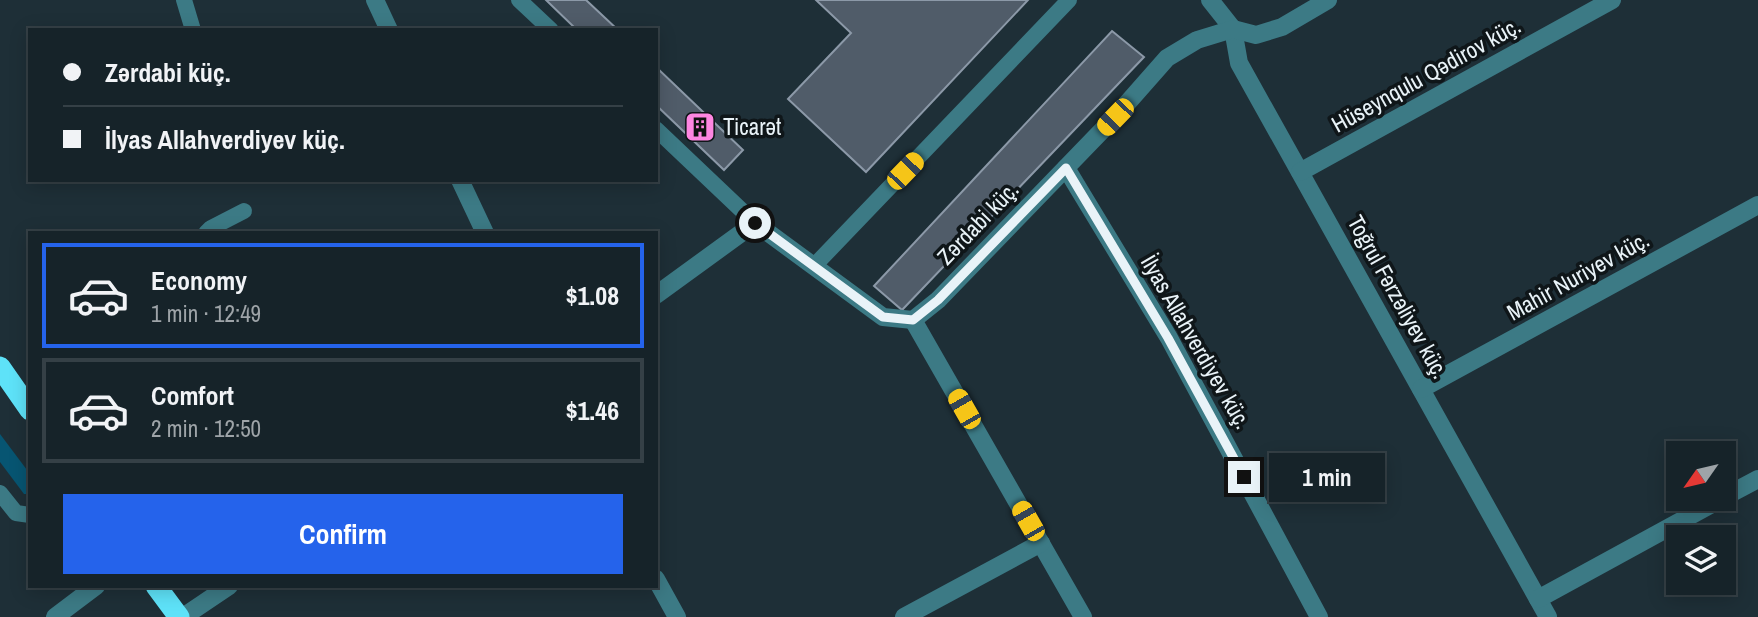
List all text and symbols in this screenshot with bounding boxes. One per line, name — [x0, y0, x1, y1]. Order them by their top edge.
street label: Hüseynqulu Qədirov küç. — [1326, 10, 1526, 139]
text: Zərdabi küç. — [105, 55, 231, 90]
car — [1093, 95, 1138, 139]
building icon: Ticarət — [683, 110, 717, 144]
place label: Ticarət — [723, 111, 781, 142]
text: İlyas Allahverdiyev küç. — [105, 122, 345, 157]
car — [883, 149, 928, 193]
street label: Zərdabi küç. — [930, 174, 1025, 271]
route start — [739, 207, 771, 239]
street label: Toğrul Fərzəliyev küç. — [1341, 209, 1456, 384]
street label: Mahir Nuriyev küç. — [1501, 224, 1654, 327]
street label: İlyas Allahverdiyev küç. — [1134, 249, 1259, 434]
text: Economy — [151, 263, 247, 298]
icon: car — [67, 264, 130, 327]
text: $1.08 — [566, 278, 619, 313]
text: 1 min · 12:49 — [151, 298, 261, 329]
text: Comfort — [151, 378, 234, 413]
icon: car — [67, 379, 130, 442]
car — [945, 386, 984, 432]
text: $1.46 — [566, 393, 619, 428]
text: 2 min · 12:50 — [151, 413, 261, 444]
north arrow — [1666, 441, 1736, 511]
map controls — [1666, 441, 1736, 595]
callout: 1 min — [1268, 452, 1384, 502]
route end — [1228, 461, 1260, 493]
text: 1 min — [1302, 462, 1352, 493]
button: Confirm — [63, 494, 623, 574]
car — [1009, 498, 1048, 544]
button: layers — [1666, 525, 1736, 595]

